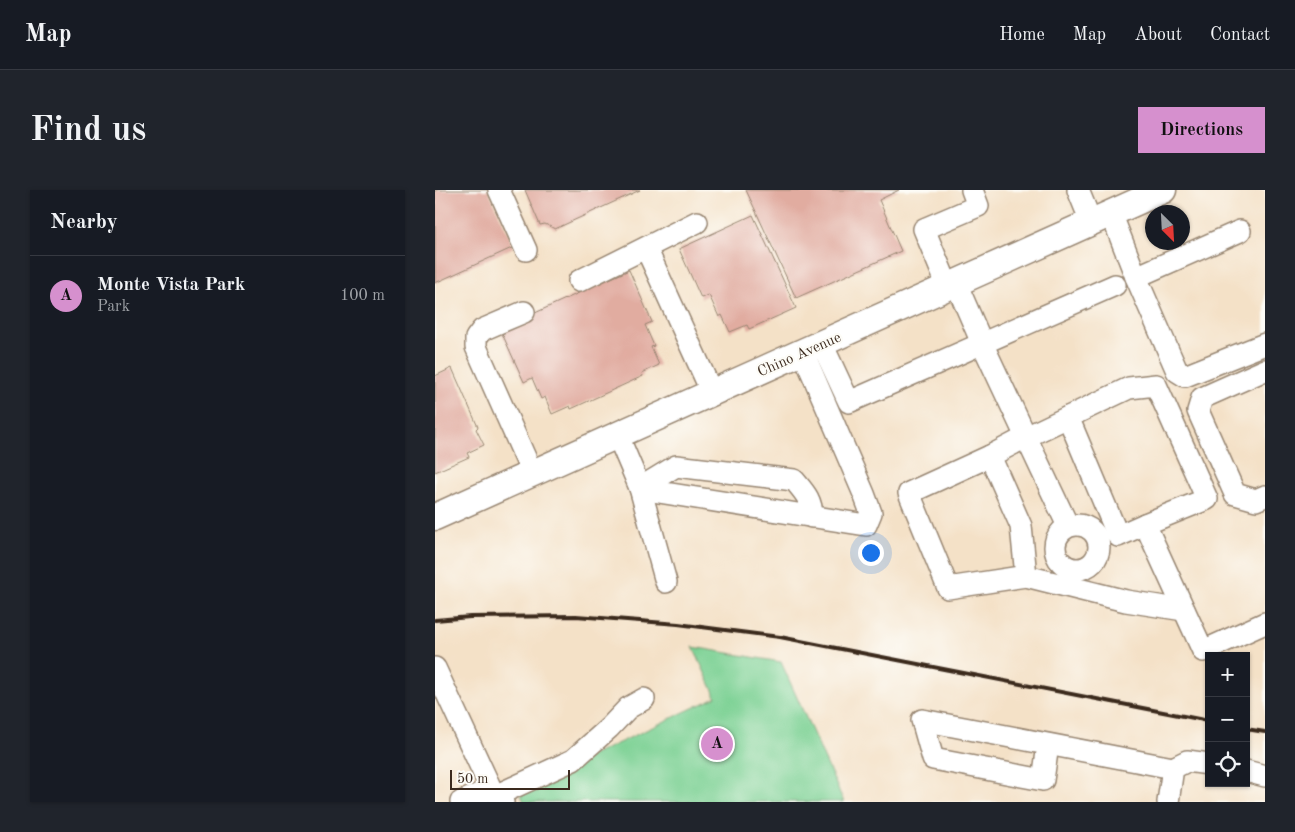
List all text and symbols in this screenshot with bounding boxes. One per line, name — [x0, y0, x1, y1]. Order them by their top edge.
text: Map — [25, 23, 72, 47]
text: Home — [999, 26, 1045, 44]
text: Map — [1073, 26, 1106, 44]
text: About — [1134, 26, 1182, 44]
text: Contact — [1210, 26, 1270, 44]
button: Directions — [1138, 107, 1265, 153]
text: Find us — [30, 113, 146, 148]
north arrow — [1145, 205, 1190, 250]
text: Nearby — [50, 212, 118, 233]
text: Monte Vista Park — [97, 276, 245, 295]
text: A — [60, 288, 72, 304]
text: 100 m — [340, 288, 385, 304]
text: Park — [97, 299, 130, 315]
street label: Chino Avenue — [756, 330, 844, 380]
your location — [858, 540, 884, 566]
map controls — [1205, 652, 1250, 787]
button: + — [1205, 652, 1250, 697]
button: − — [1205, 697, 1250, 742]
pin: A — [701, 725, 733, 763]
button: locate — [1205, 742, 1250, 787]
scale bar — [450, 767, 570, 790]
text: 50 m — [457, 772, 488, 786]

